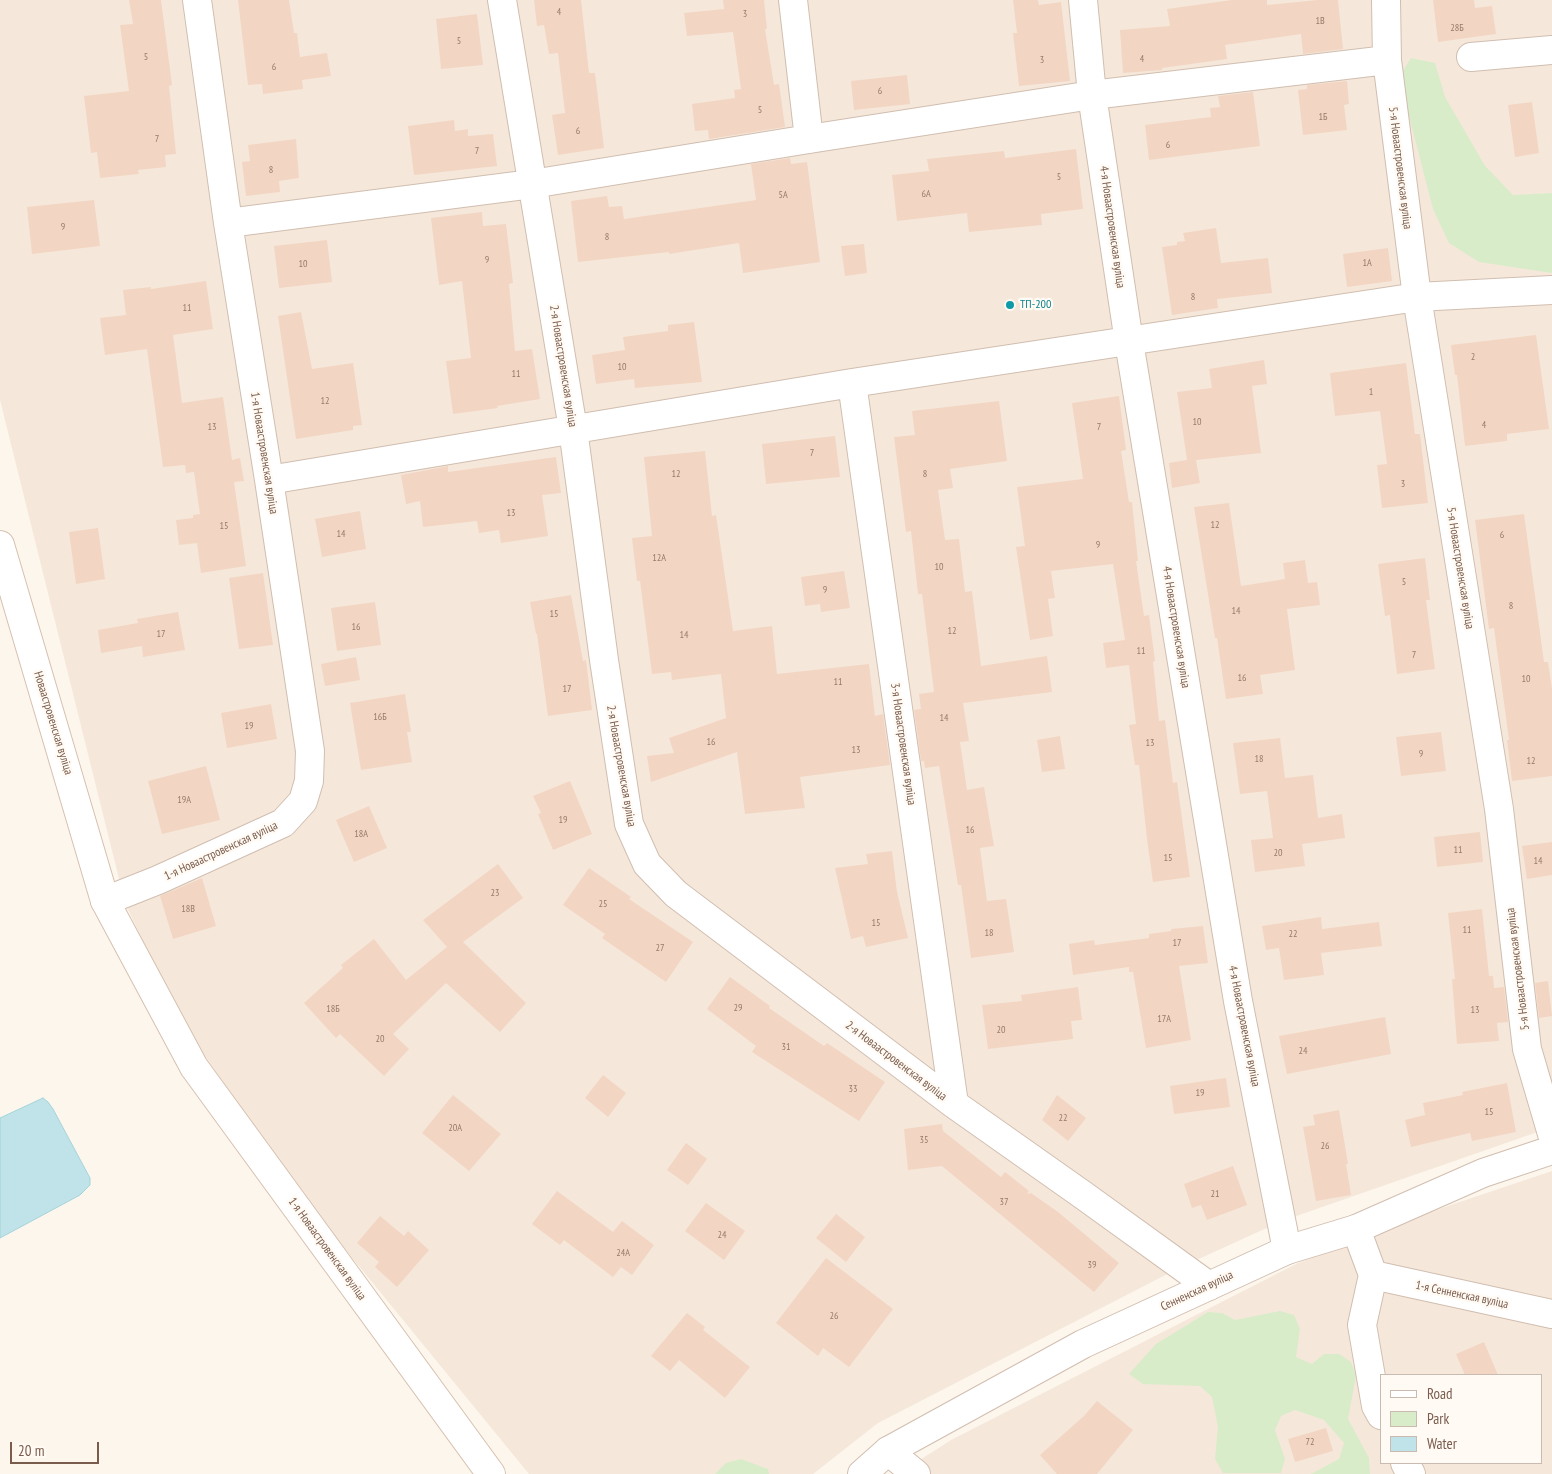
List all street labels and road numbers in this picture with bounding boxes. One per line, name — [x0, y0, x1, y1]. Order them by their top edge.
street label: 5-я Новаастровенская вуліца — [1385, 106, 1415, 230]
street label: 4-я Новаастровенская вуліца — [1096, 165, 1128, 289]
street label: 2-я Новаастровенская вуліца — [546, 304, 580, 428]
street label: 1-я Новаастровенская вуліца — [247, 391, 281, 515]
street label: 5-я Новаастровенская вуліца — [1443, 506, 1477, 630]
street label: 4-я Новаастровенская вуліца — [1159, 565, 1193, 689]
street label: Новаастровенская вуліца — [30, 670, 76, 776]
street label: 3-я Новаастровенская вуліца — [887, 682, 919, 806]
street label: 2-я Новаастровенская вуліца — [603, 704, 639, 828]
street label: 1-я Новаастровенская вуліца — [162, 818, 280, 884]
street label: 5-я Новаастровенская вуліца — [1503, 907, 1533, 1031]
street label: 4-я Новаастровенская вуліца — [1225, 964, 1263, 1088]
street label: 2-я Новаастровенская вуліца — [842, 1018, 950, 1104]
street label: 1-я Новаастровенская вуліца — [285, 1195, 369, 1303]
street label: Сенненская вуліца — [1158, 1268, 1236, 1314]
street label: 1-я Сенненская вуліца — [1414, 1278, 1510, 1312]

